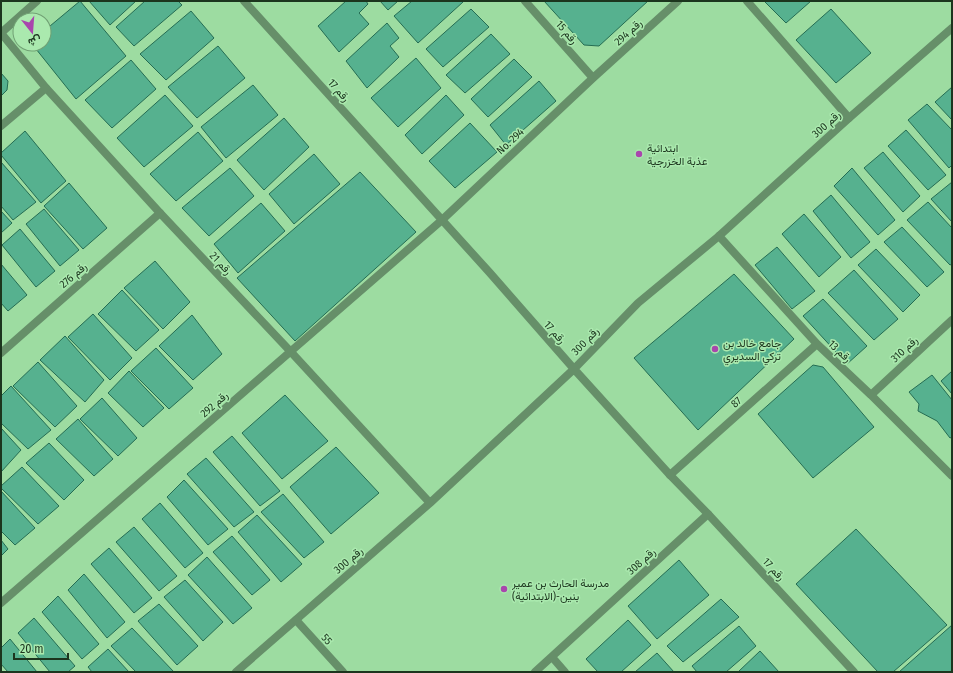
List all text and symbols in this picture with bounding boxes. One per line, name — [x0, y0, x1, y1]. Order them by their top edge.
north arrow — [12, 12, 52, 52]
street label: رقم 294 — [612, 16, 646, 49]
street label: رقم 15 — [552, 18, 581, 48]
text: ش — [27, 33, 43, 49]
street label: رقم 17 — [324, 76, 352, 105]
street label: رقم 300 — [809, 108, 844, 141]
street label: No. 294 — [494, 125, 527, 157]
place label: ابتدائية عذبة الخزرجية — [647, 142, 708, 168]
marker: ابتدائية عذبة الخزرجية — [634, 149, 644, 159]
street label: رقم 21 — [206, 249, 235, 278]
street label: رقم 276 — [57, 260, 91, 292]
street label: رقم 17 — [540, 318, 568, 347]
street label: رقم 300 — [569, 324, 603, 359]
street label: رقم 310 — [888, 333, 921, 366]
place label: جامع خالد بن تركي السديري — [723, 337, 782, 366]
street label: رقم 13 — [825, 337, 854, 366]
marker: جامع خالد بن تركي السديري — [710, 344, 720, 354]
street label: رقم 292 — [198, 389, 232, 421]
street label: 87 — [728, 394, 745, 410]
street label: رقم 300 — [331, 544, 366, 577]
street label: رقم 308 — [624, 545, 659, 578]
street label: رقم 17 — [759, 555, 788, 584]
place label: مدرسة الحارث بن عمير (الابتدائية)-بنين — [511, 577, 609, 603]
marker: مدرسة الحارث بن عمير (الابتدائية)-بنين — [499, 584, 509, 594]
street label: 55 — [318, 631, 335, 647]
scale bar — [14, 635, 68, 661]
text: 20 m — [20, 642, 44, 656]

